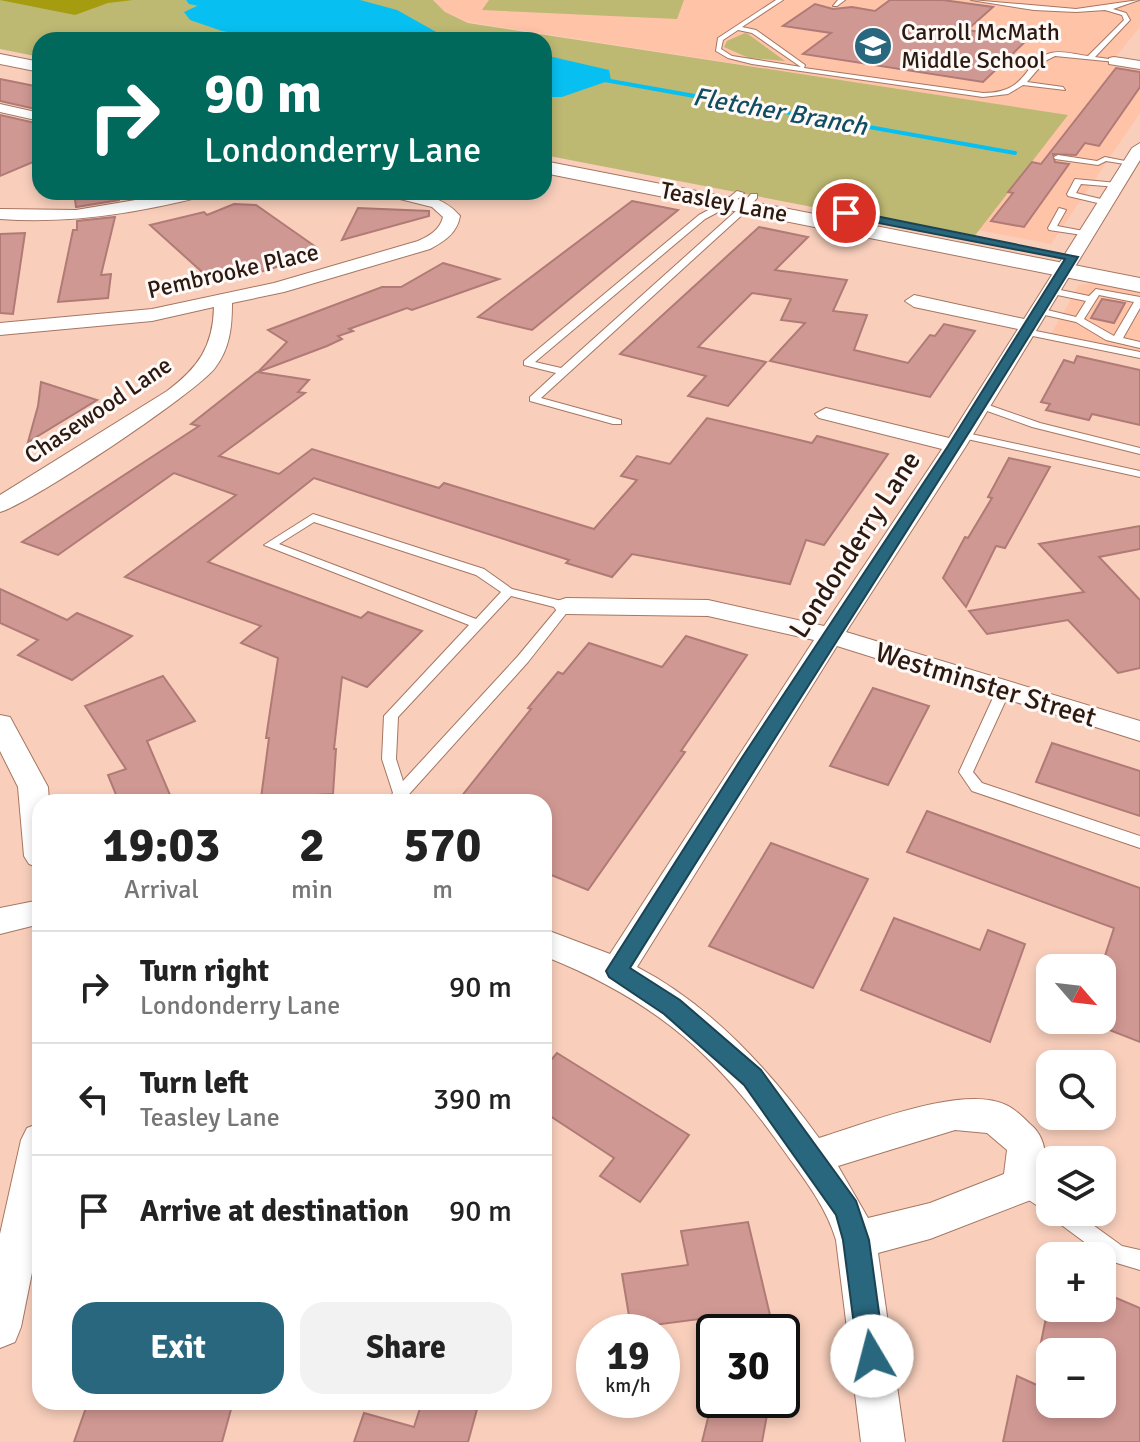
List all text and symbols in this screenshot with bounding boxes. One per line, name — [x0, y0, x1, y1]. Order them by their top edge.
place label: Carroll McMath Middle School — [901, 17, 1060, 75]
school or university icon: Carroll McMath Middle School — [852, 25, 894, 67]
text: 90 m — [204, 59, 322, 128]
icon: right — [72, 64, 176, 168]
water label: Fletcher Branch — [690, 81, 870, 143]
text: Londonderry Lane — [204, 128, 481, 173]
street label: Teasley Lane — [658, 175, 790, 229]
pin — [812, 179, 880, 247]
icon: arrive — [824, 191, 868, 235]
street label: Pembrooke Place — [144, 237, 322, 305]
street label: Chasewood Lane — [19, 350, 177, 470]
street label: Londonderry Lane — [782, 445, 928, 644]
street label: Westminster Street — [871, 635, 1100, 735]
text: 19:03 — [103, 816, 220, 875]
text: 2 — [299, 816, 325, 875]
text: 570 — [404, 816, 481, 875]
text: Arrival — [124, 874, 199, 906]
text: min — [291, 874, 333, 906]
text: m — [432, 874, 453, 906]
text: Turn right — [140, 953, 269, 990]
north arrow — [1036, 954, 1116, 1034]
map controls — [1036, 954, 1116, 1418]
icon: right — [72, 965, 116, 1009]
text: 90 m — [449, 969, 512, 1006]
text: Londonderry Lane — [140, 990, 340, 1022]
button: search — [1036, 1050, 1116, 1130]
text: Turn left — [140, 1065, 249, 1102]
icon: left — [72, 1077, 116, 1121]
text: 390 m — [433, 1081, 512, 1118]
text: Teasley Lane — [140, 1102, 280, 1134]
button: layers — [1036, 1146, 1116, 1226]
icon: arrive — [72, 1189, 116, 1233]
text: Arrive at destination — [140, 1193, 409, 1230]
text: 90 m — [449, 1193, 512, 1230]
button: + — [1036, 1242, 1116, 1322]
button: Exit — [72, 1302, 284, 1394]
button: Share — [300, 1302, 512, 1394]
speed limit sign: 30 — [696, 1314, 800, 1418]
position arrow — [830, 1314, 914, 1398]
text: 19 — [606, 1331, 650, 1381]
button: − — [1036, 1338, 1116, 1418]
text: km/h — [605, 1373, 651, 1398]

